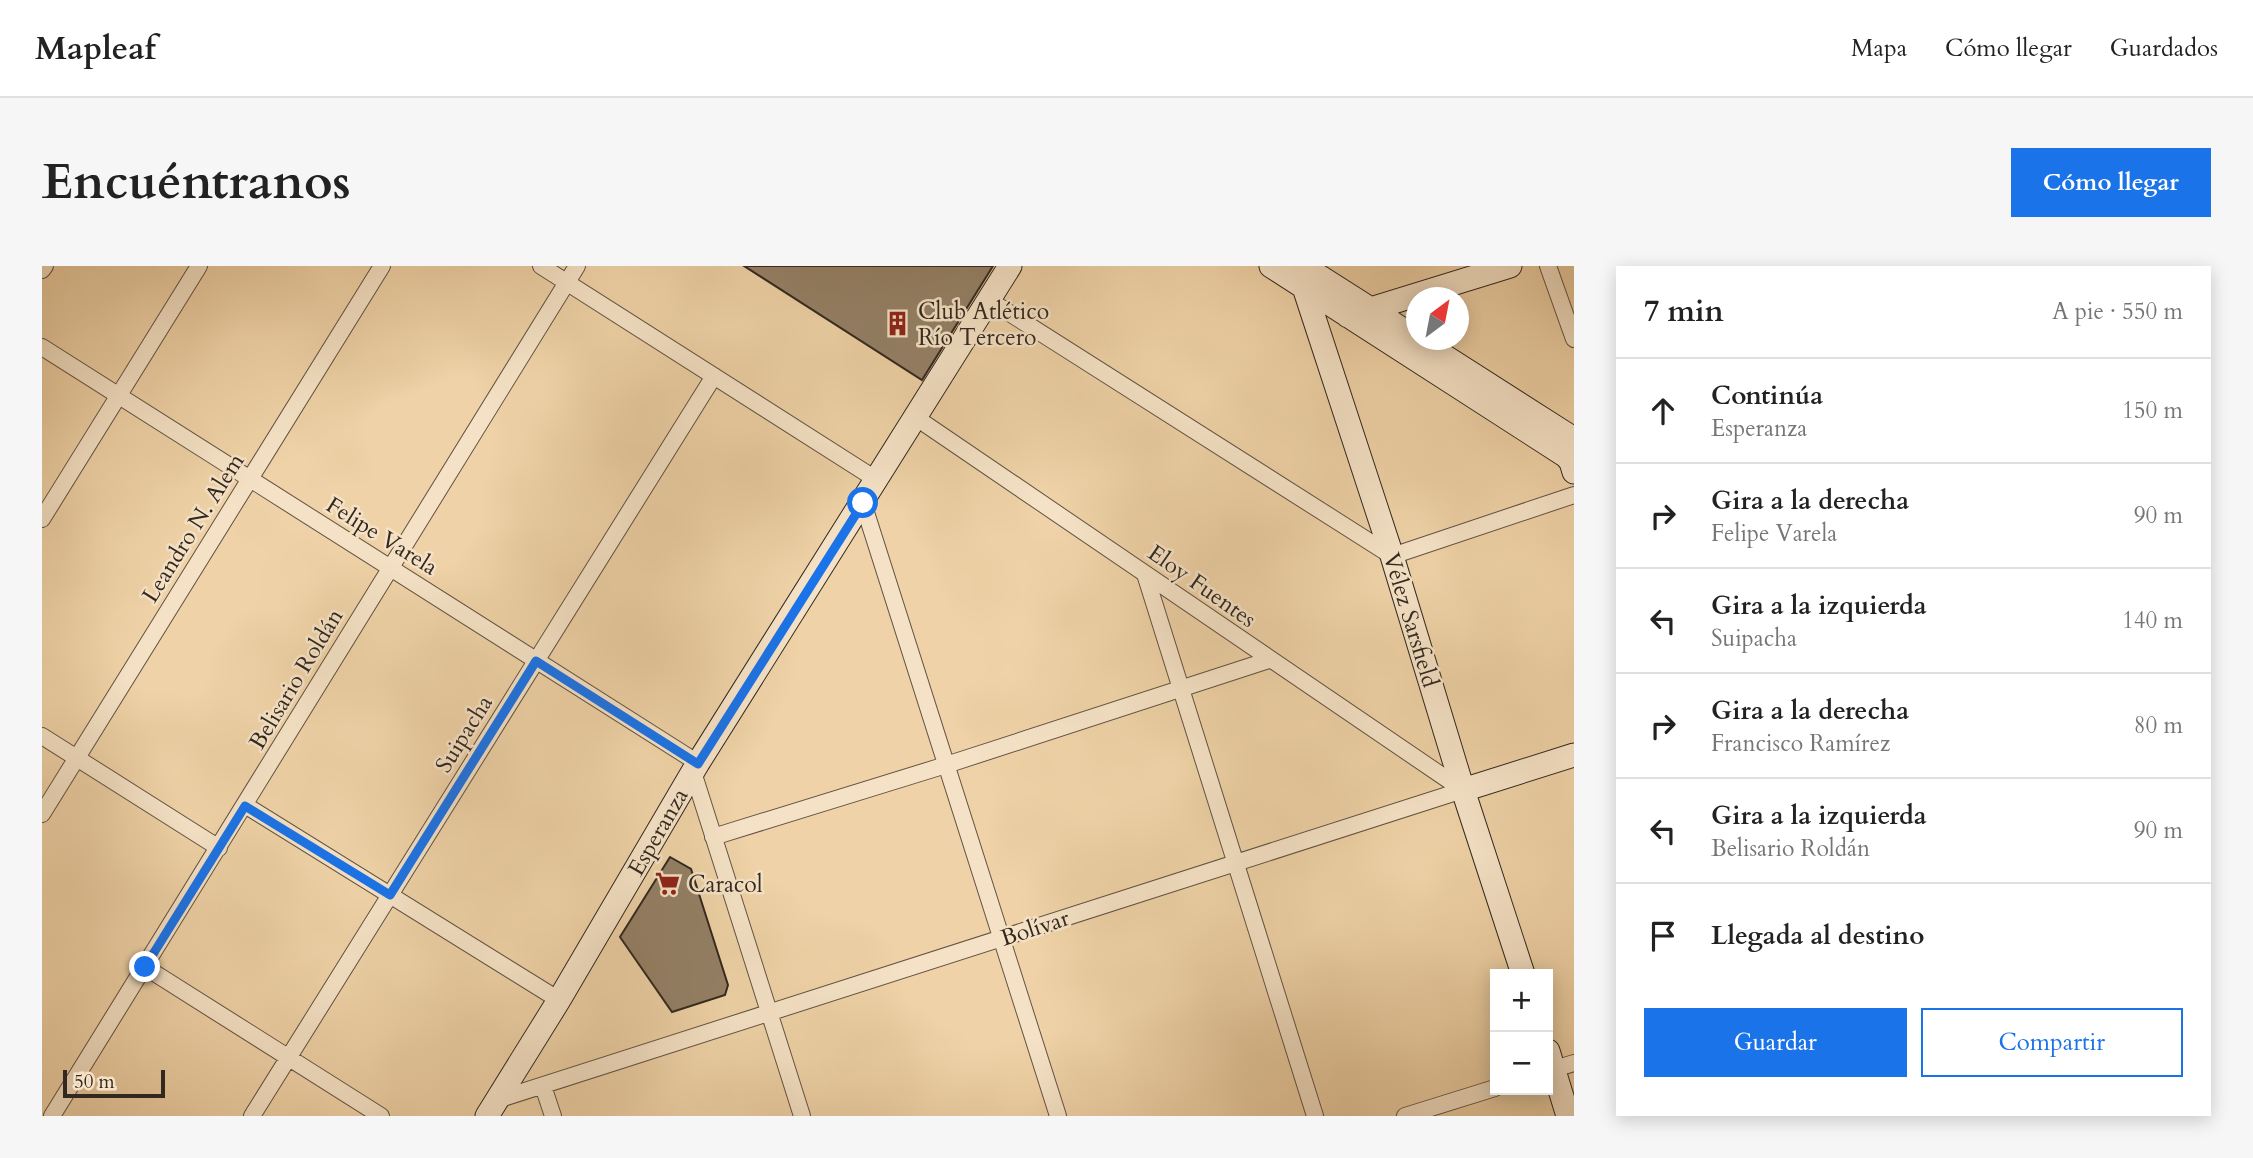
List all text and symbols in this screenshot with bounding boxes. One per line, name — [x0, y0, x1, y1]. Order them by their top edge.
text: Mapleaf — [35, 26, 156, 71]
text: Mapa — [1851, 32, 1907, 65]
text: Cómo llegar — [1945, 32, 2072, 65]
text: Guardados — [2110, 32, 2218, 65]
button: Cómo llegar — [2011, 148, 2211, 217]
text: Encuéntranos — [42, 149, 351, 216]
north arrow — [1406, 287, 1469, 350]
text: 7 min — [1644, 291, 1724, 332]
place label: Club Atlético Río Tercero — [918, 296, 1049, 353]
text: A pie · 550 m — [2052, 296, 2183, 327]
building icon: Club Atlético Río Tercero — [884, 310, 912, 338]
text: Continúa — [1711, 378, 1823, 413]
icon: ahead — [1644, 392, 1682, 430]
text: 150 m — [2122, 395, 2183, 426]
text: Esperanza — [1711, 413, 1807, 444]
street label: Leandro N. Alem — [135, 447, 252, 608]
text: Gira a la derecha — [1711, 483, 1909, 518]
route start — [847, 487, 878, 518]
street label: Felipe Varela — [320, 489, 444, 583]
icon: right — [1644, 497, 1682, 535]
text: 90 m — [2134, 500, 2183, 531]
text: Felipe Varela — [1711, 518, 1837, 549]
street label: Eloy Fuentes — [1142, 537, 1262, 635]
street label: Vélez Sarsfield — [1376, 549, 1446, 692]
text: Gira a la izquierda — [1711, 588, 1927, 623]
icon: left — [1644, 602, 1682, 640]
street label: Belisario Roldán — [242, 603, 350, 755]
text: 140 m — [2122, 605, 2183, 636]
text: Suipacha — [1711, 623, 1797, 654]
street label: Suipacha — [428, 689, 500, 779]
text: Gira a la derecha — [1711, 693, 1909, 728]
icon: right — [1644, 707, 1682, 745]
text: 80 m — [2134, 710, 2183, 741]
text: Francisco Ramírez — [1711, 728, 1890, 759]
street label: Esperanza — [621, 783, 695, 881]
text: Gira a la izquierda — [1711, 798, 1927, 833]
icon: left — [1644, 812, 1682, 850]
text: 90 m — [2134, 815, 2183, 846]
text: Belisario Roldán — [1711, 833, 1870, 864]
place label: Caracol — [688, 869, 763, 900]
supermarket icon: Caracol — [654, 870, 682, 898]
street label: Bolívar — [997, 902, 1074, 954]
icon: arrive — [1644, 917, 1682, 955]
text: Llegada al destino — [1711, 918, 1925, 953]
route end — [129, 951, 160, 982]
map controls — [1490, 969, 1553, 1095]
button: + — [1490, 969, 1553, 1032]
button: Guardar — [1644, 1008, 1907, 1077]
button: Compartir — [1921, 1008, 2183, 1077]
button: − — [1490, 1032, 1553, 1095]
scale bar — [63, 1067, 164, 1099]
text: 50 m — [74, 1069, 115, 1095]

